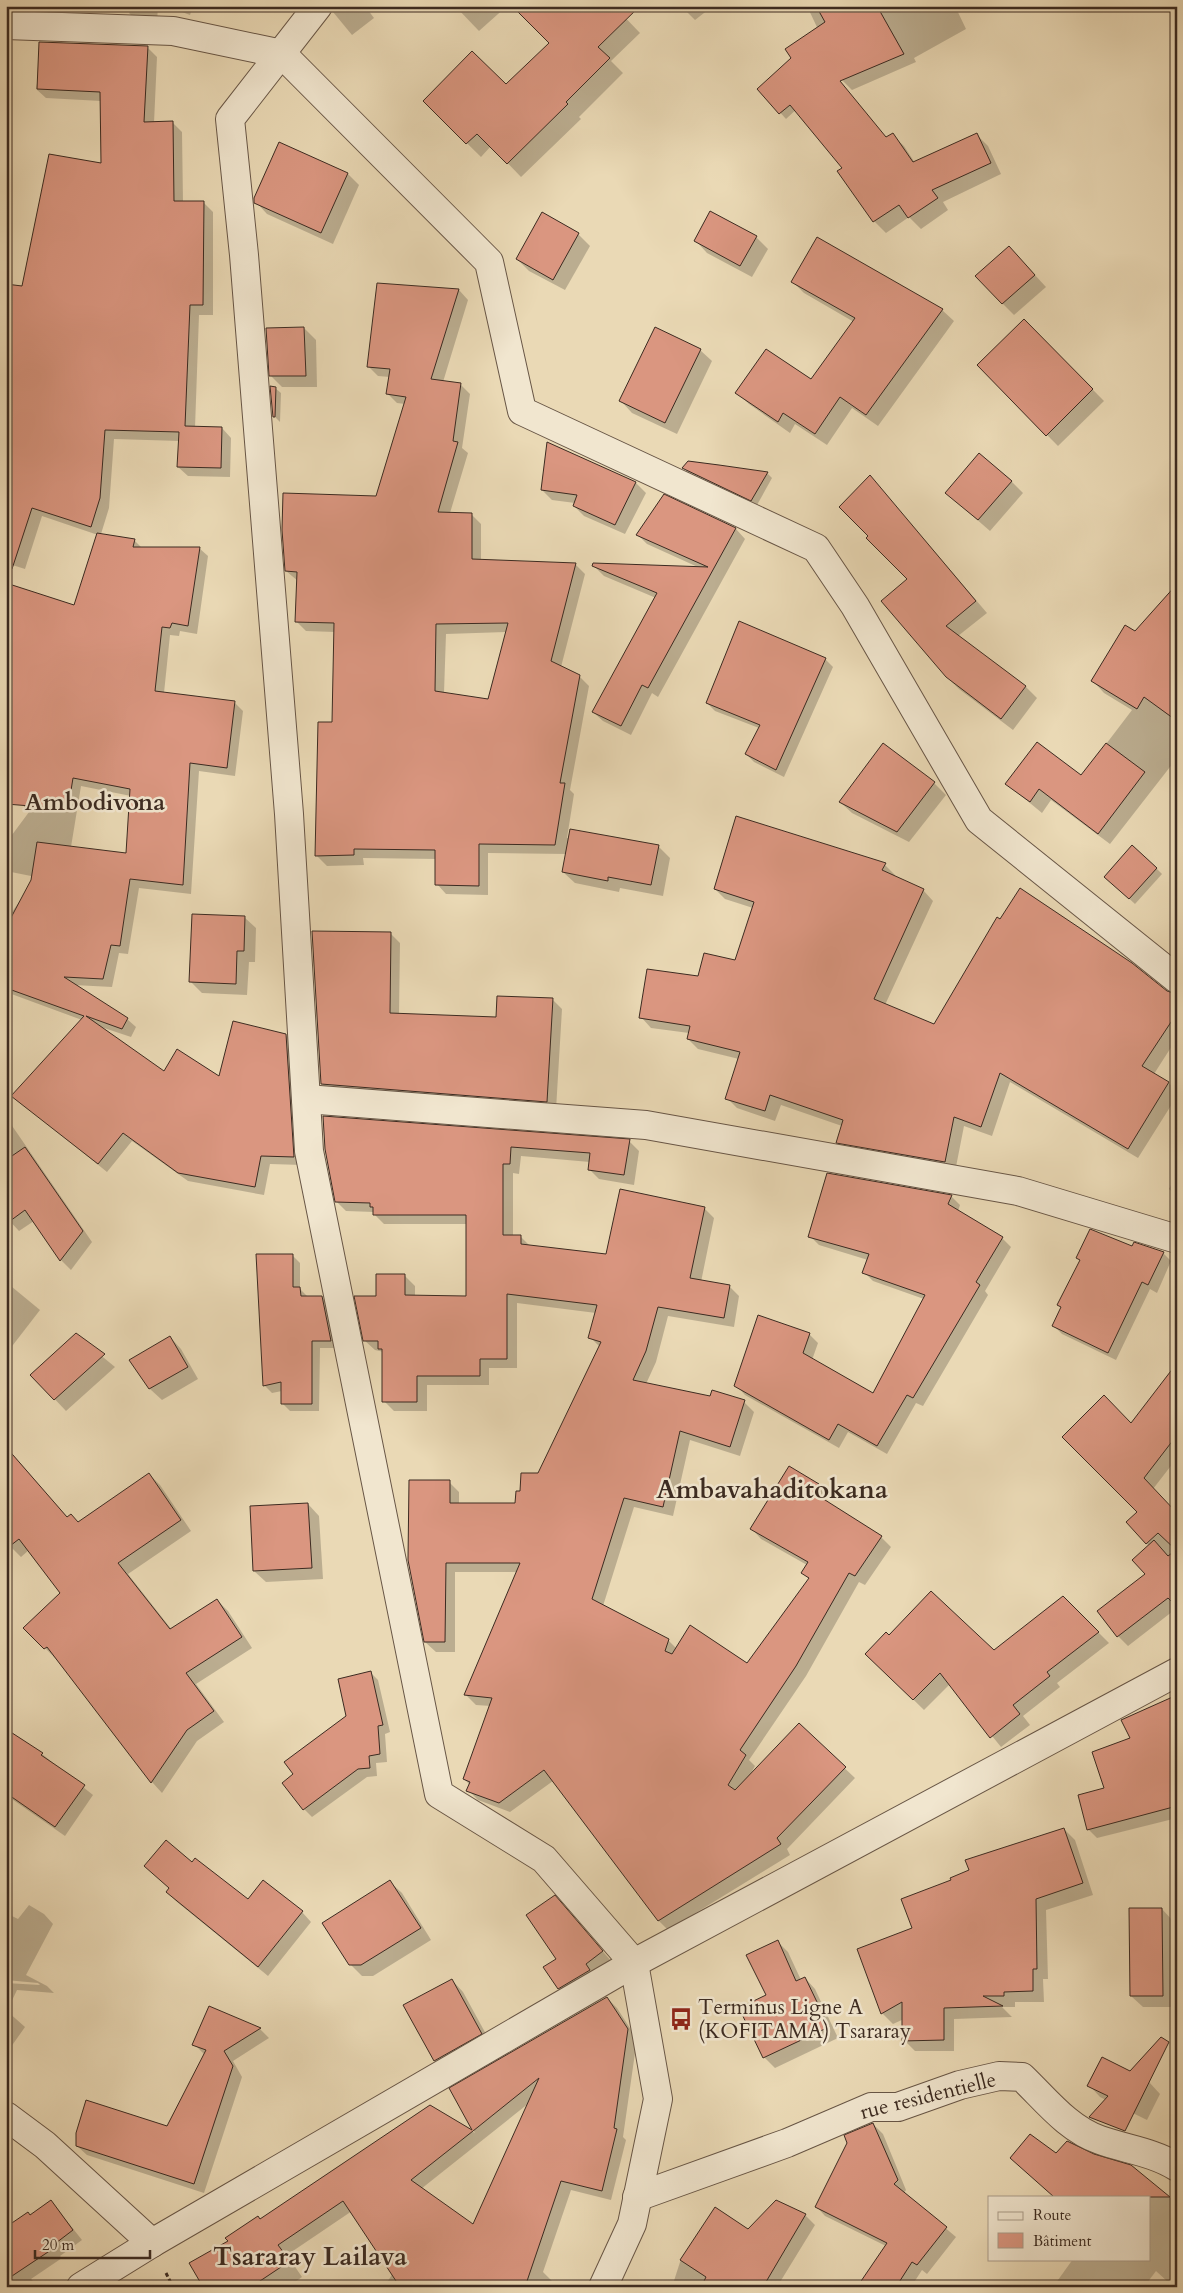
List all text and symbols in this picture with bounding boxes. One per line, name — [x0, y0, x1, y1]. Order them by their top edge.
district label: Ambodivona — [25, 786, 165, 819]
district label: Ambavahaditokana — [656, 1472, 888, 1507]
place label: Terminus Ligne A (KOFITAMA) Tsararay — [698, 1993, 911, 2046]
bus stop icon: Terminus Ligne A (KOFITAMA) Tsararay — [668, 2006, 694, 2032]
street label: rue residentielle — [857, 2065, 999, 2127]
legend — [988, 2196, 1150, 2260]
text: Route — [1033, 2205, 1071, 2225]
scale bar — [35, 2228, 150, 2260]
text: Bâtiment — [1033, 2231, 1092, 2251]
text: 20 m — [42, 2235, 74, 2255]
district label: Tsararay Lailava — [213, 2239, 407, 2274]

